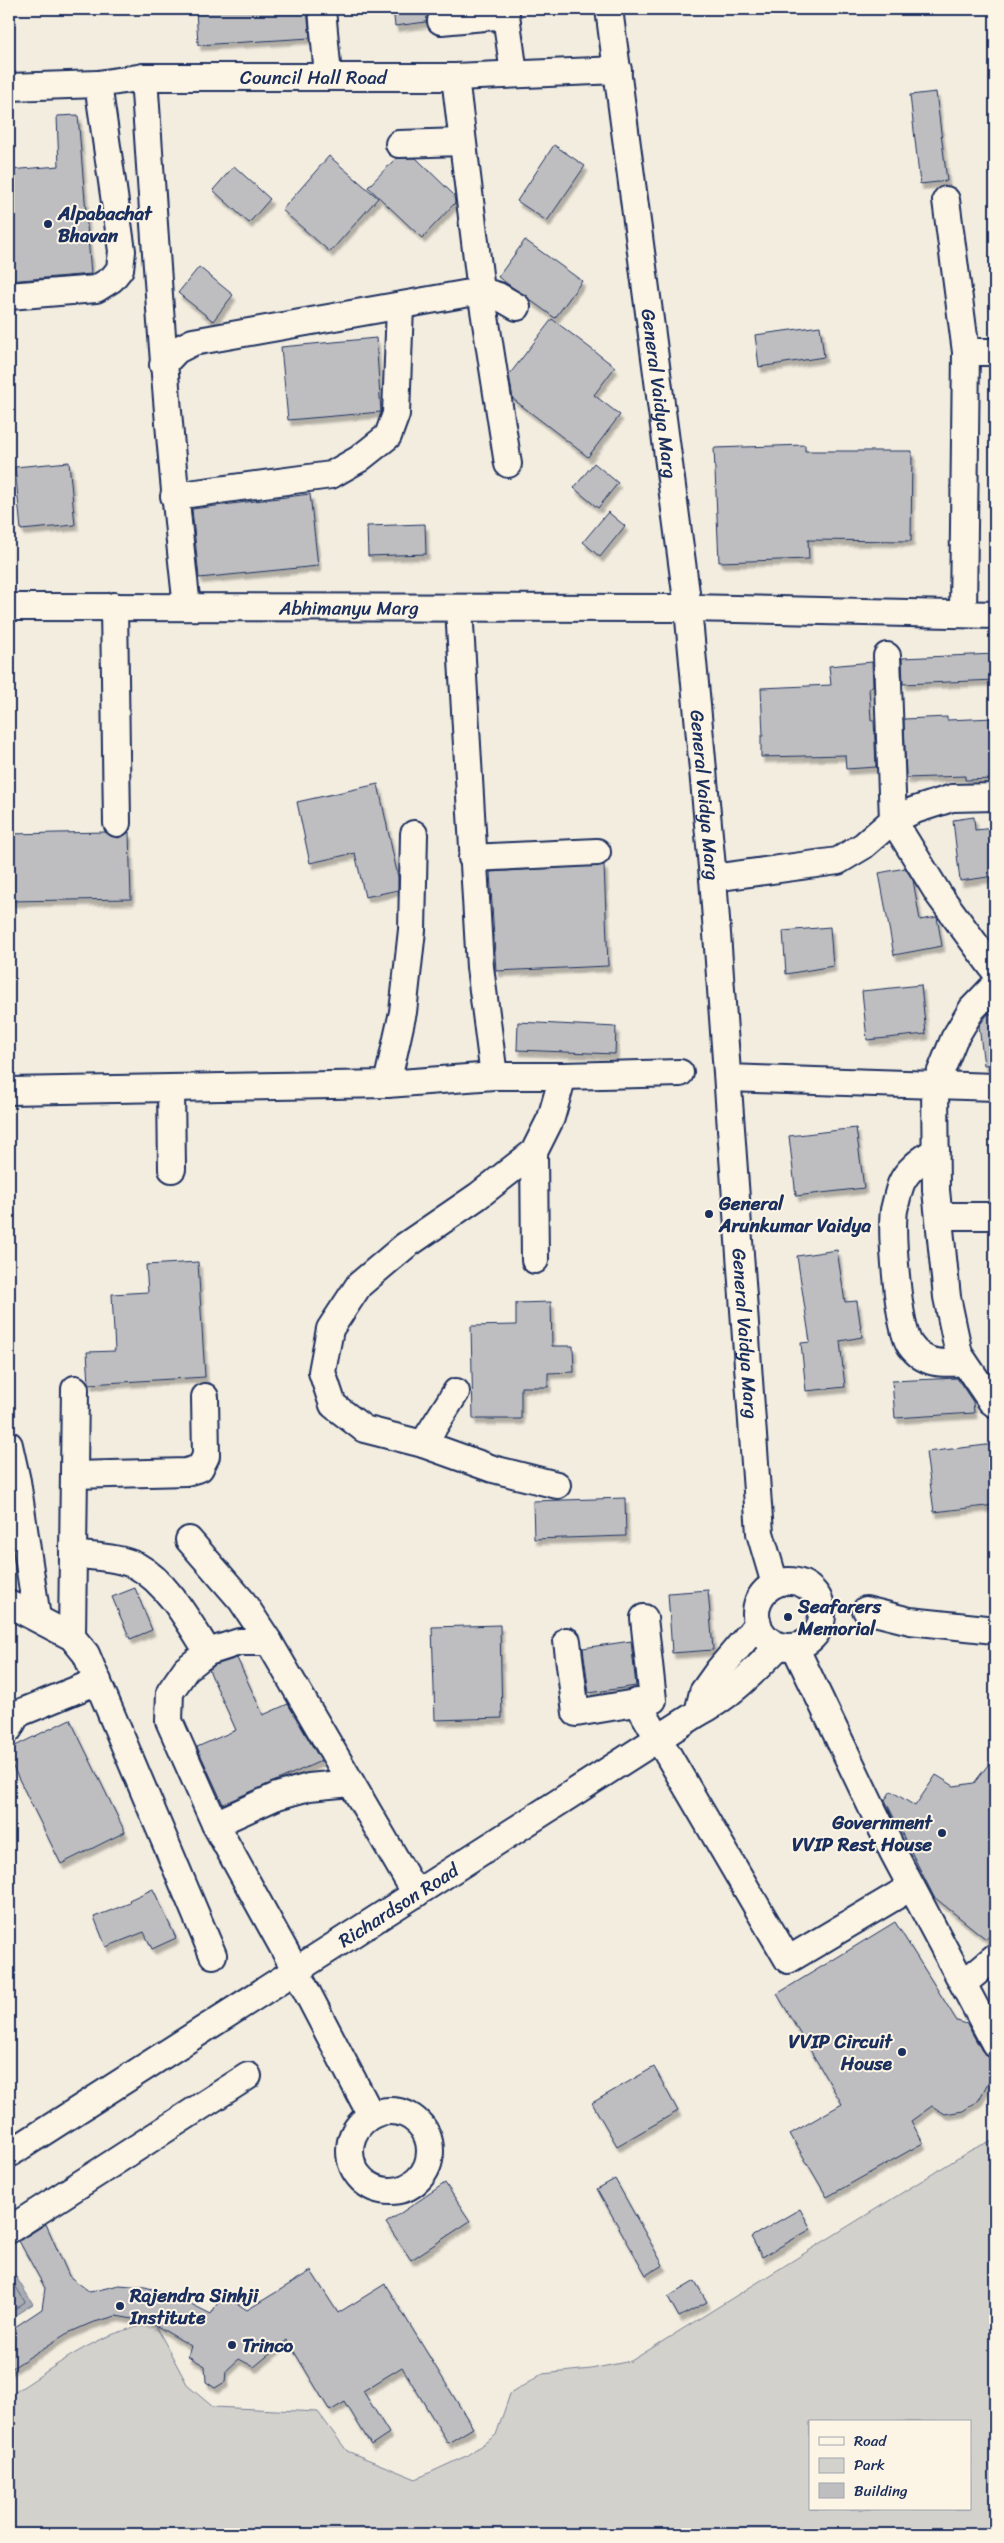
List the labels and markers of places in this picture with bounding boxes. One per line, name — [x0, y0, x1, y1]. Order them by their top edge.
place label: Alpabachat Bhavan — [57, 197, 153, 252]
marker: Alpabachat Bhavan — [42, 218, 54, 230]
place label: General Arunkumar Vaidya — [718, 1187, 871, 1242]
marker: General Arunkumar Vaidya — [703, 1208, 715, 1220]
place label: Seafarers Memorial — [797, 1590, 883, 1645]
marker: Seafarers Memorial — [782, 1611, 794, 1623]
place label: Government VVIP Rest House — [792, 1806, 933, 1861]
marker: Government VVIP Rest House — [936, 1827, 948, 1839]
place label: VVIP Circuit House — [789, 2025, 893, 2080]
marker: VVIP Circuit House — [896, 2046, 908, 2058]
place label: Rajendra Sinhji Institute — [129, 2279, 260, 2334]
marker: Rajendra Sinhji Institute — [114, 2300, 126, 2312]
place label: Trinco — [242, 2329, 294, 2362]
marker: Trinco — [226, 2339, 238, 2351]

